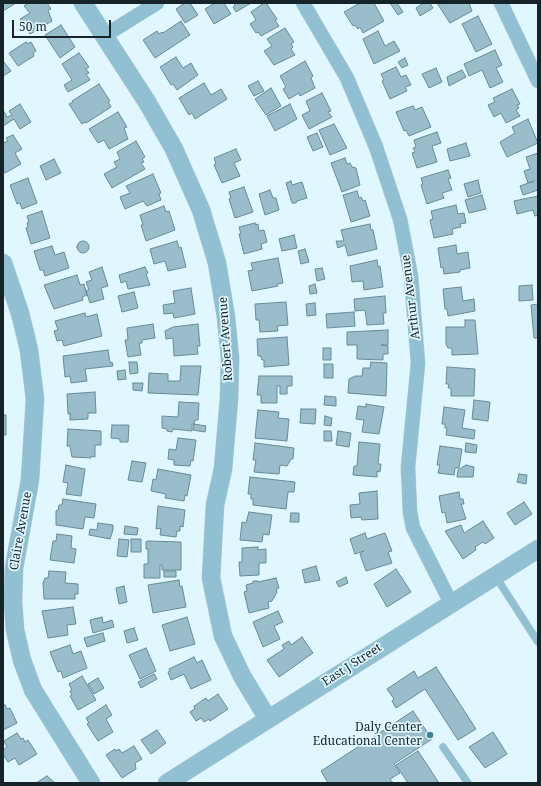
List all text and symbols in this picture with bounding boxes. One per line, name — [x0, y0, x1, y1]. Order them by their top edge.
scale bar — [14, 12, 113, 38]
text: 50 m — [19, 18, 47, 35]
street label: Arthur Avenue — [399, 254, 423, 340]
street label: Robert Avenue — [216, 296, 236, 382]
street label: Claire Avenue — [7, 490, 35, 572]
street label: East J Street — [320, 640, 384, 690]
place label: Daly Center Educational Center — [313, 721, 422, 749]
marker: Daly Center Educational Center — [425, 730, 435, 740]

